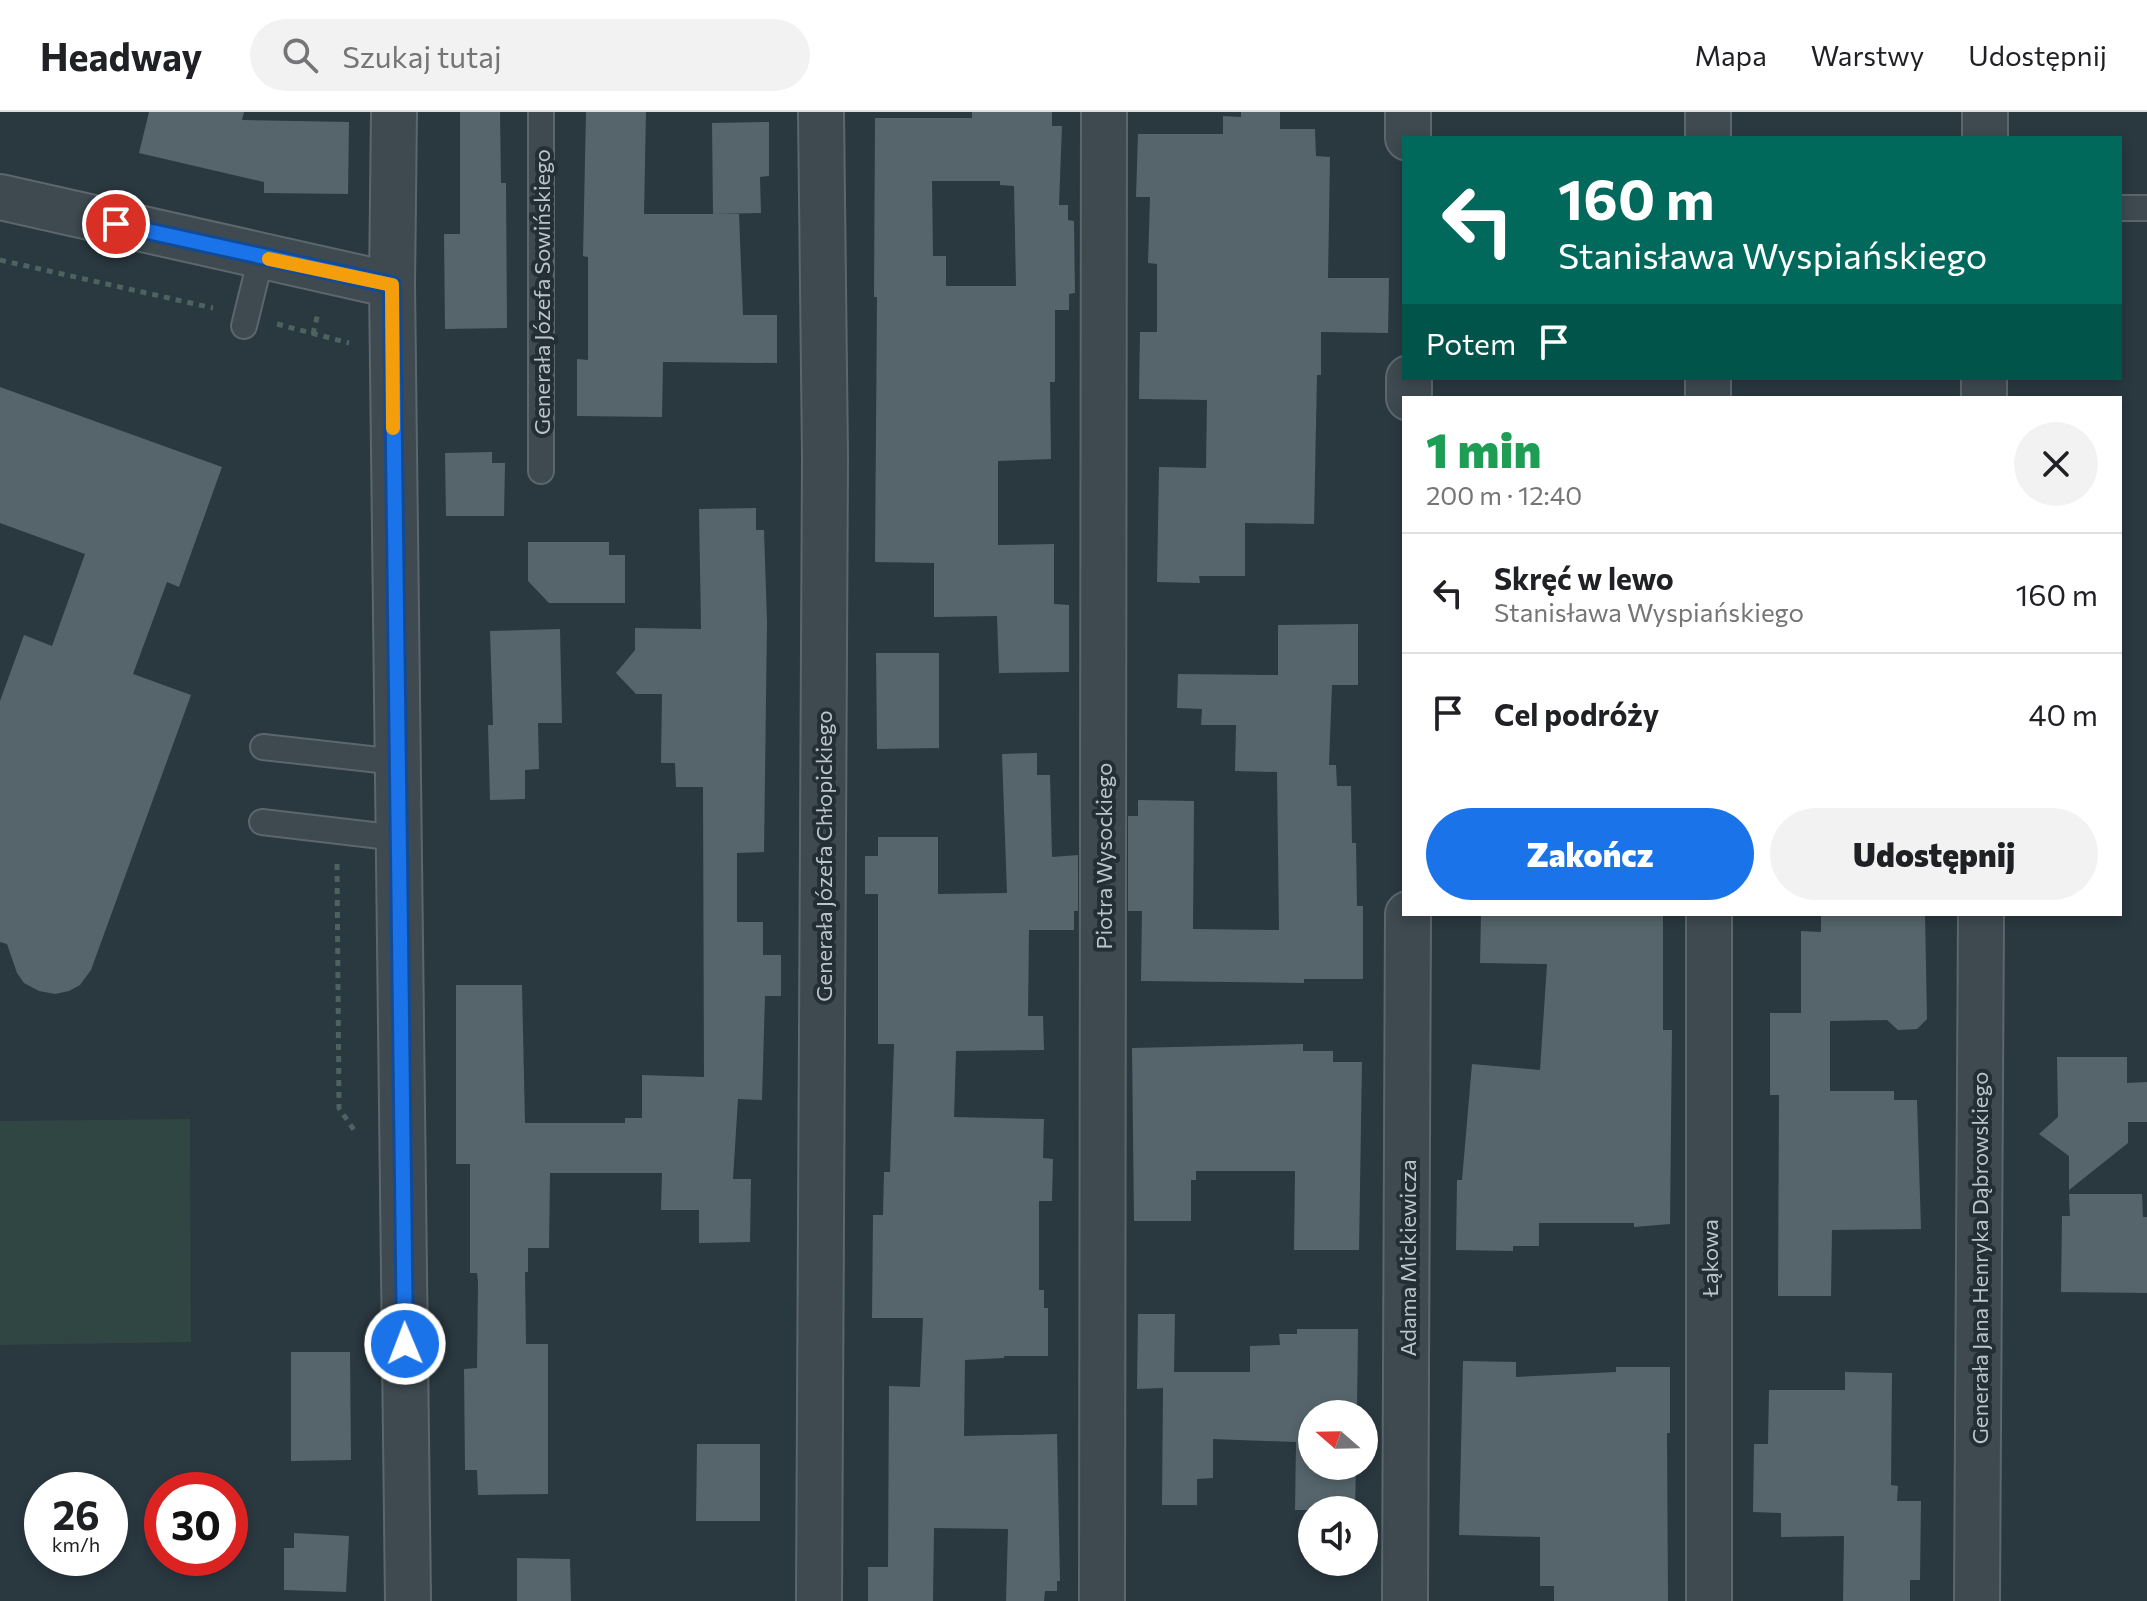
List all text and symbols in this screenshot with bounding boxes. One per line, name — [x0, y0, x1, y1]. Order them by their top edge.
search box — [250, 19, 810, 91]
text: Headway — [40, 32, 202, 79]
icon: search — [278, 33, 322, 77]
text: Szukaj tutaj — [342, 37, 502, 74]
text: Mapa — [1694, 38, 1767, 72]
text: Warstwy — [1811, 38, 1924, 72]
text: Udostępnij — [1968, 38, 2107, 72]
street label: Generała Józefa Sowińskiego — [528, 149, 555, 435]
text: 160 m — [1558, 163, 1715, 232]
icon: left — [1426, 168, 1530, 272]
pin — [82, 190, 150, 258]
icon: arrive — [94, 202, 138, 246]
text: Stanisława Wyspiańskiego — [1558, 232, 1987, 276]
icon: arrive — [1532, 320, 1576, 364]
text: Potem — [1426, 324, 1516, 361]
text: 1 min — [1426, 419, 1541, 478]
button: close — [2014, 422, 2098, 506]
text: 200 m · 12:40 — [1426, 479, 1582, 510]
text: Skręć w lewo — [1494, 559, 1674, 596]
icon: left — [1426, 571, 1470, 615]
text: 160 m — [2015, 575, 2098, 612]
text: Stanisława Wyspiańskiego — [1494, 596, 1804, 627]
icon: arrive — [1426, 691, 1470, 735]
text: Cel podróży — [1494, 695, 1659, 732]
text: 40 m — [2029, 695, 2098, 732]
street label: Generała Józefa Chłopickiego — [810, 710, 837, 1002]
street label: Piotra Wysockiego — [1090, 763, 1117, 949]
button: Zakończ — [1426, 808, 1754, 900]
button: Udostępnij — [1770, 808, 2098, 900]
street label: Generała Jana Henryka Dąbrowskiego — [1966, 1072, 1993, 1444]
street label: Adama Mickiewicza — [1394, 1160, 1421, 1356]
street label: Łąkowa — [1696, 1219, 1723, 1298]
position arrow — [363, 1302, 447, 1386]
north arrow — [1298, 1400, 1378, 1480]
map controls — [1298, 1400, 1378, 1576]
speed limit sign: 30 — [144, 1472, 248, 1576]
text: 26 — [52, 1489, 100, 1538]
button: sound — [1298, 1496, 1378, 1576]
text: km/h — [52, 1532, 100, 1556]

